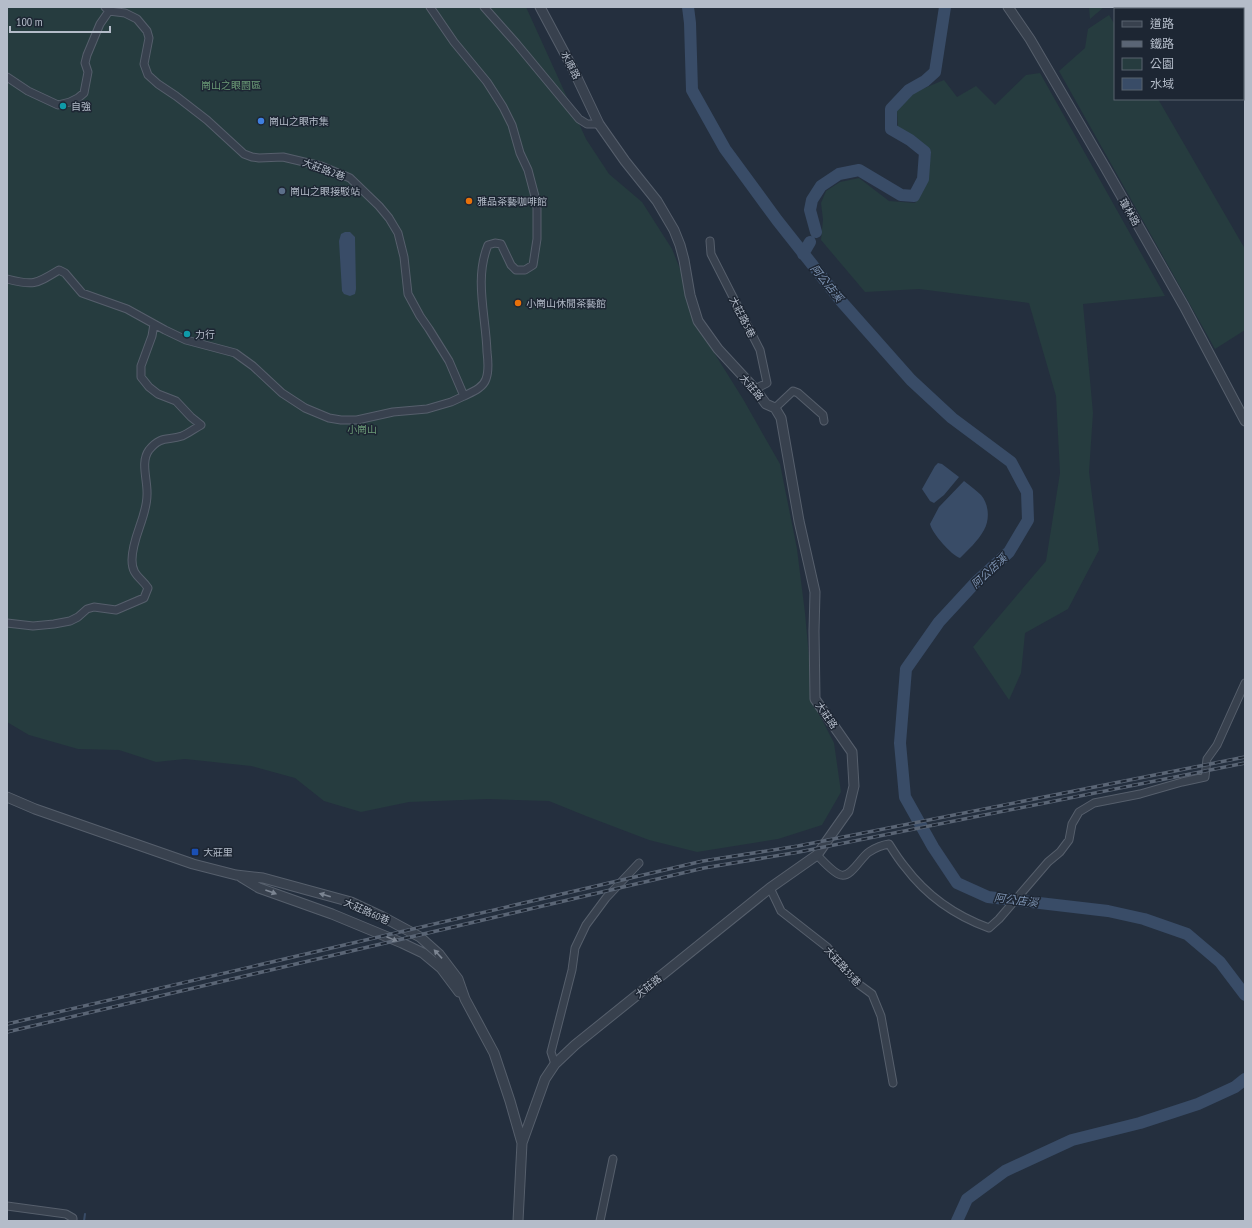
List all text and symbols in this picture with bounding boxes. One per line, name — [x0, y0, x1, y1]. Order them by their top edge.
scale bar — [10, 8, 110, 34]
legend — [1114, 8, 1244, 100]
text: 100 m — [16, 14, 43, 29]
text: 道路 — [1150, 16, 1174, 31]
text: 鐵路 — [1150, 36, 1174, 51]
street label: 水庫路 — [558, 49, 583, 82]
text: 公園 — [1150, 56, 1174, 71]
text: 水域 — [1150, 76, 1174, 91]
park label: 崗山之眼園區 — [201, 79, 261, 92]
place label: 自強 — [71, 100, 91, 113]
marker: 自強 — [58, 101, 68, 111]
place label: 崗山之眼市集 — [269, 115, 329, 128]
marker: 崗山之眼市集 — [256, 116, 266, 126]
street label: 大莊路2巷 — [301, 156, 347, 183]
place label: 崗山之眼接駁站 — [290, 185, 360, 198]
marker: 崗山之眼接駁站 — [277, 186, 287, 196]
place label: 雅品茶藝咖啡館 — [477, 195, 547, 208]
marker: 雅品茶藝咖啡館 — [464, 196, 474, 206]
street label: 瓊林路 — [1116, 196, 1143, 228]
water label: 阿公店溪 — [808, 261, 848, 306]
street label: 大莊路5巷 — [727, 294, 758, 340]
place label: 小崗山休閒茶藝館 — [526, 297, 606, 310]
marker: 小崗山休閒茶藝館 — [513, 298, 523, 308]
place label: 力行 — [195, 328, 215, 341]
marker: 力行 — [182, 329, 192, 339]
street label: 大莊路 — [737, 372, 766, 403]
park label: 小崗山 — [347, 423, 377, 436]
water label: 阿公店溪 — [968, 550, 1011, 591]
street label: 大莊路 — [813, 699, 841, 731]
place label: 大莊里 — [203, 846, 233, 859]
marker: 大莊里 — [190, 847, 200, 857]
one-way arrow — [266, 889, 278, 895]
water label: 阿公店溪 — [993, 890, 1041, 910]
one-way arrow — [318, 892, 330, 898]
street label: 大莊路60巷 — [342, 896, 392, 927]
one-way arrow — [387, 936, 398, 942]
street label: 大莊路35巷 — [821, 944, 864, 989]
one-way arrow — [434, 949, 443, 960]
street label: 大莊路 — [632, 972, 664, 1001]

